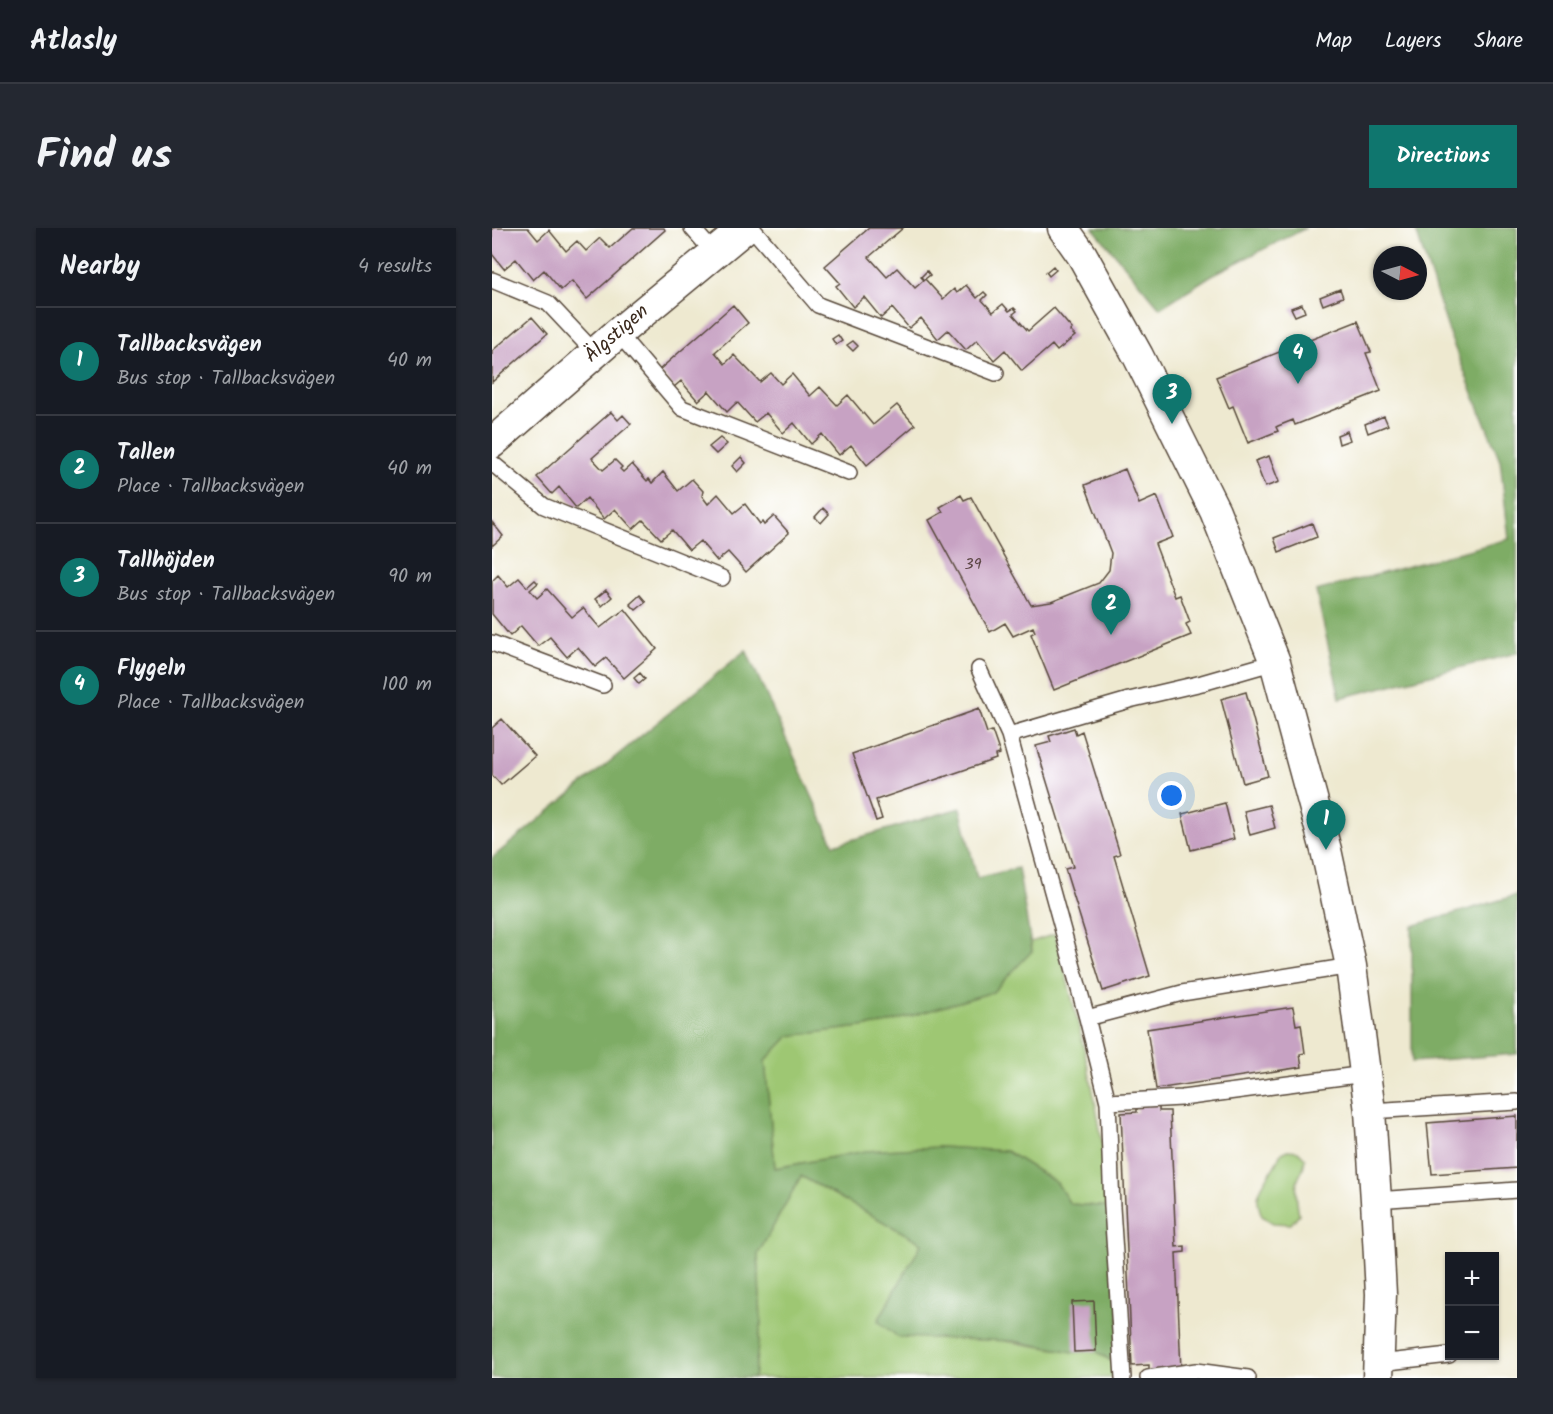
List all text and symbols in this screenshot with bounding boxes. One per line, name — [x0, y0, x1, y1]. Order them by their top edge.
text: Atlasly — [30, 19, 117, 64]
text: Map — [1315, 25, 1352, 58]
text: Layers — [1385, 25, 1441, 58]
text: Share — [1474, 25, 1523, 58]
text: Find us — [36, 123, 172, 190]
button: Directions — [1369, 125, 1517, 188]
text: Nearby — [60, 246, 140, 288]
north arrow — [1373, 246, 1427, 300]
text: 4 results — [358, 251, 432, 283]
street label: Älgstigen — [578, 297, 656, 371]
text: Tallbacksvägen — [117, 328, 262, 363]
pin: 4 — [1278, 334, 1318, 384]
text: 1 — [76, 345, 83, 377]
text: 40 m — [387, 345, 432, 377]
text: Bus stop · Tallbacksvägen — [117, 363, 335, 395]
pin: 3 — [1152, 374, 1192, 424]
text: Tallen — [117, 436, 175, 471]
text: 2 — [74, 453, 85, 485]
text: 40 m — [387, 453, 432, 485]
text: Place · Tallbacksvägen — [117, 471, 304, 503]
text: Tallhöjden — [117, 544, 215, 579]
house number: 39 — [965, 552, 982, 577]
text: 3 — [74, 561, 85, 593]
text: 90 m — [388, 561, 432, 593]
text: Bus stop · Tallbacksvägen — [117, 579, 335, 611]
pin: 2 — [1092, 586, 1130, 635]
text: Flygeln — [117, 652, 186, 687]
text: 4 — [74, 669, 85, 701]
text: 100 m — [382, 669, 432, 701]
text: Place · Tallbacksvägen — [117, 687, 304, 719]
your location — [1157, 781, 1186, 810]
pin: 1 — [1306, 800, 1346, 850]
map controls — [1445, 1252, 1499, 1360]
button: + — [1445, 1252, 1499, 1306]
button: − — [1445, 1306, 1499, 1360]

